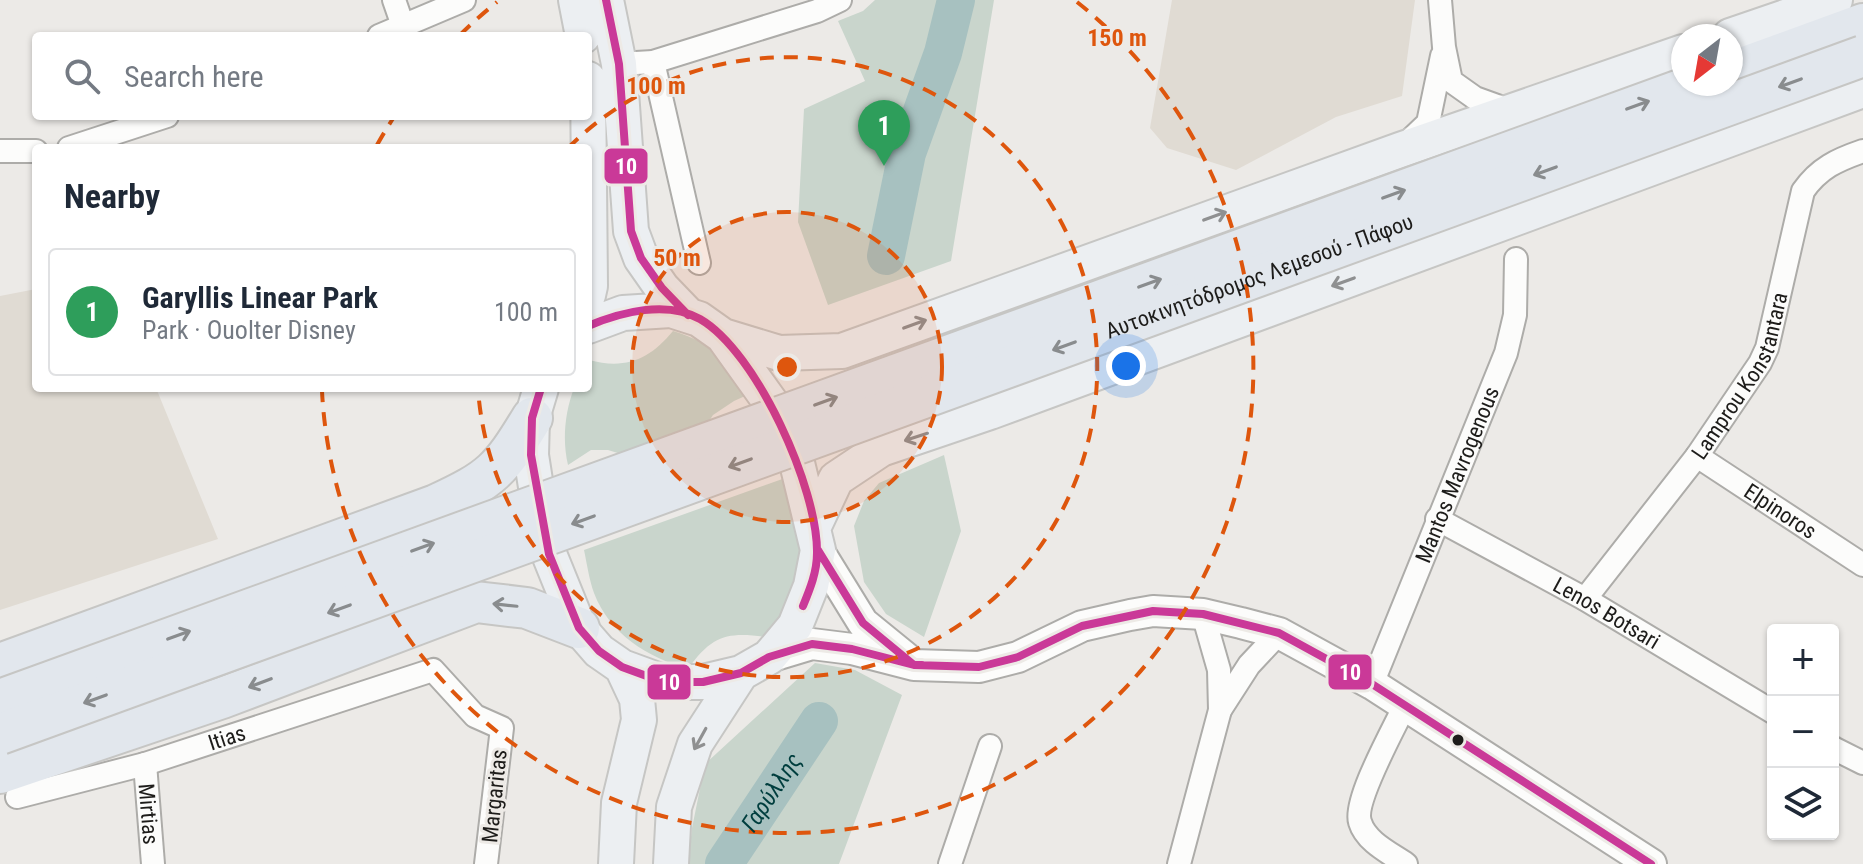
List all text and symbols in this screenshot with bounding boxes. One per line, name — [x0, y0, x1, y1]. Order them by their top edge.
text: 150 m — [1087, 24, 1147, 52]
north arrow — [1671, 24, 1743, 96]
search box — [32, 32, 592, 120]
icon: search — [60, 54, 104, 98]
text: Search here — [124, 59, 264, 94]
text: 100 m — [626, 72, 686, 100]
one-way arrow — [1778, 77, 1802, 91]
one-way arrow — [1625, 97, 1650, 112]
pin: 1 — [858, 100, 910, 166]
line badge: 10 — [603, 147, 649, 185]
text: 10 — [615, 154, 637, 179]
one-way arrow — [1533, 165, 1558, 180]
text: Nearby — [64, 176, 160, 216]
one-way arrow — [1381, 186, 1406, 200]
one-way arrow — [1202, 208, 1227, 223]
street label: Αυτοκινητόδρομος Λεμεσού - Πάφου — [1102, 209, 1416, 344]
text: 50 m — [653, 244, 701, 272]
one-way arrow — [1137, 275, 1161, 289]
one-way arrow — [1331, 275, 1356, 290]
text: Garyllis Linear Park — [142, 280, 378, 315]
street label: Lamprou Konstantara — [1686, 290, 1792, 464]
text: 1 — [85, 297, 99, 327]
text: 100 m — [494, 297, 558, 327]
text: Park · Ouolter Disney — [142, 315, 356, 345]
one-way arrow — [902, 316, 927, 331]
one-way arrow — [1052, 339, 1077, 354]
your location — [1106, 346, 1146, 386]
centre of rings — [773, 353, 801, 381]
street label: Mantos Mavrogenous — [1410, 383, 1504, 566]
one-way arrow — [813, 392, 838, 407]
one-way arrow — [904, 431, 929, 446]
one-way arrow — [728, 457, 753, 471]
street label: Elpinoros — [1740, 479, 1821, 544]
one-way arrow — [572, 514, 596, 528]
one-way arrow — [410, 538, 435, 553]
street label: Lenos Botsari — [1549, 572, 1664, 654]
one-way arrow — [492, 598, 519, 613]
one-way arrow — [327, 603, 352, 618]
map controls — [1767, 624, 1839, 840]
button: + — [1767, 624, 1839, 696]
one-way arrow — [166, 627, 191, 641]
line badge: 10 — [1327, 653, 1373, 691]
text: 10 — [1339, 660, 1361, 685]
line badge: 10 — [646, 663, 692, 701]
text: 10 — [658, 670, 680, 695]
one-way arrow — [248, 677, 273, 691]
one-way arrow — [83, 693, 108, 707]
button: − — [1767, 696, 1839, 768]
street label: Itias — [205, 720, 249, 756]
one-way arrow — [691, 727, 707, 750]
unlabelled marker — [1450, 732, 1466, 748]
street label: Margaritas — [477, 748, 512, 844]
water label: Γαρύλλης — [735, 748, 808, 837]
button: layers — [1767, 768, 1839, 840]
street label: Mirtias — [134, 782, 163, 845]

